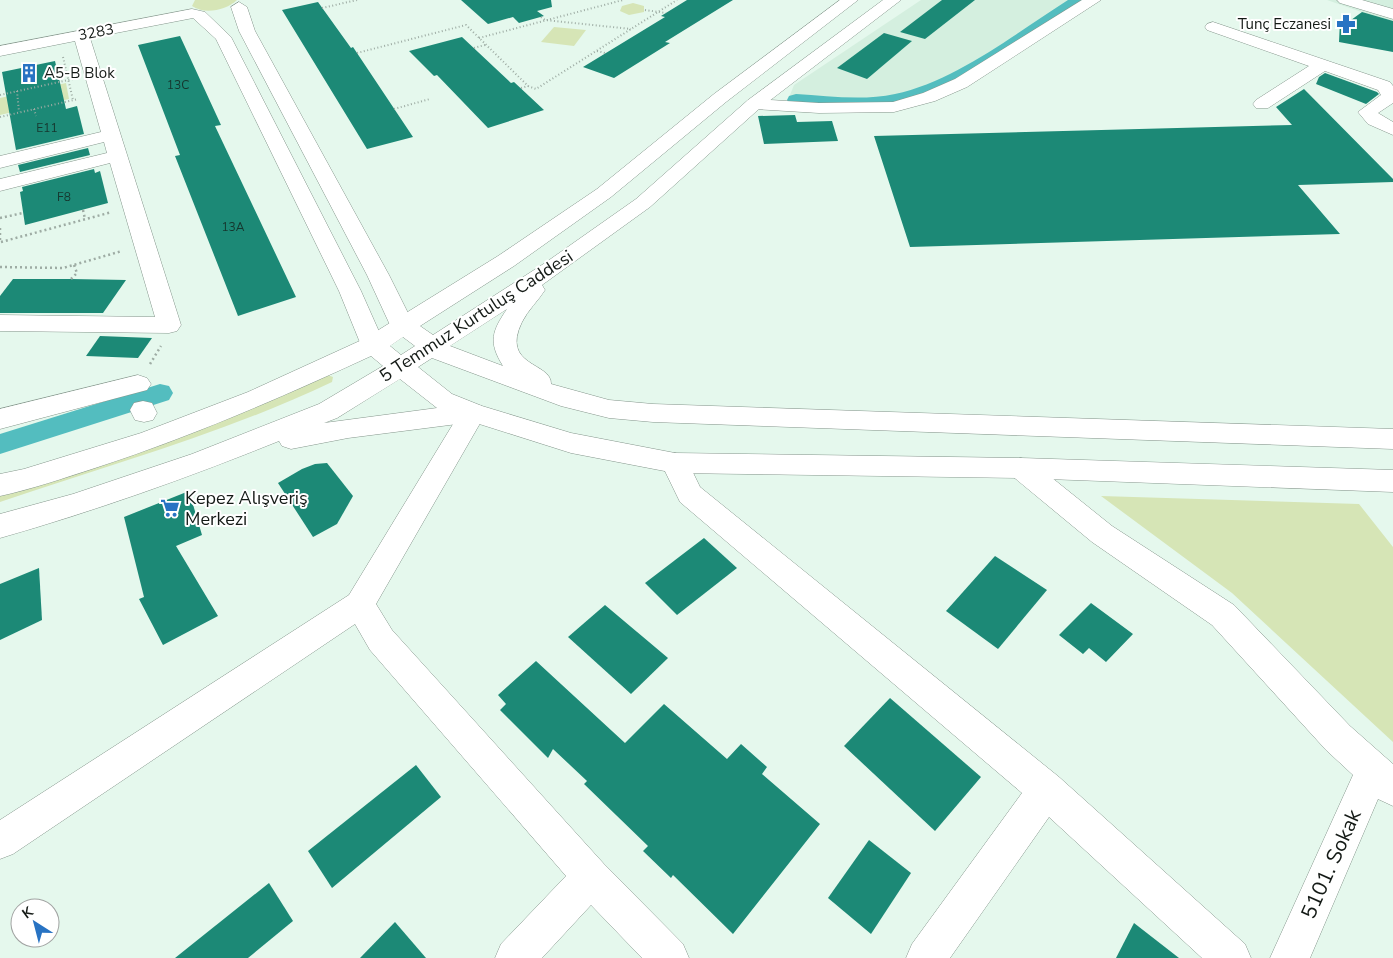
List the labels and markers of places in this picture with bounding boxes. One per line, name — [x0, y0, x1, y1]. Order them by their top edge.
pharmacy icon: Tunç Eczanesi — [1335, 13, 1357, 35]
place label: Tunç Eczanesi — [1238, 14, 1331, 34]
building icon: A5-B Blok — [18, 62, 40, 84]
place label: A5-B Blok — [44, 63, 115, 83]
place label: Kepez Alışveriş Merkezi — [185, 486, 308, 531]
supermarket icon: Kepez Alışveriş Merkezi — [159, 497, 181, 519]

